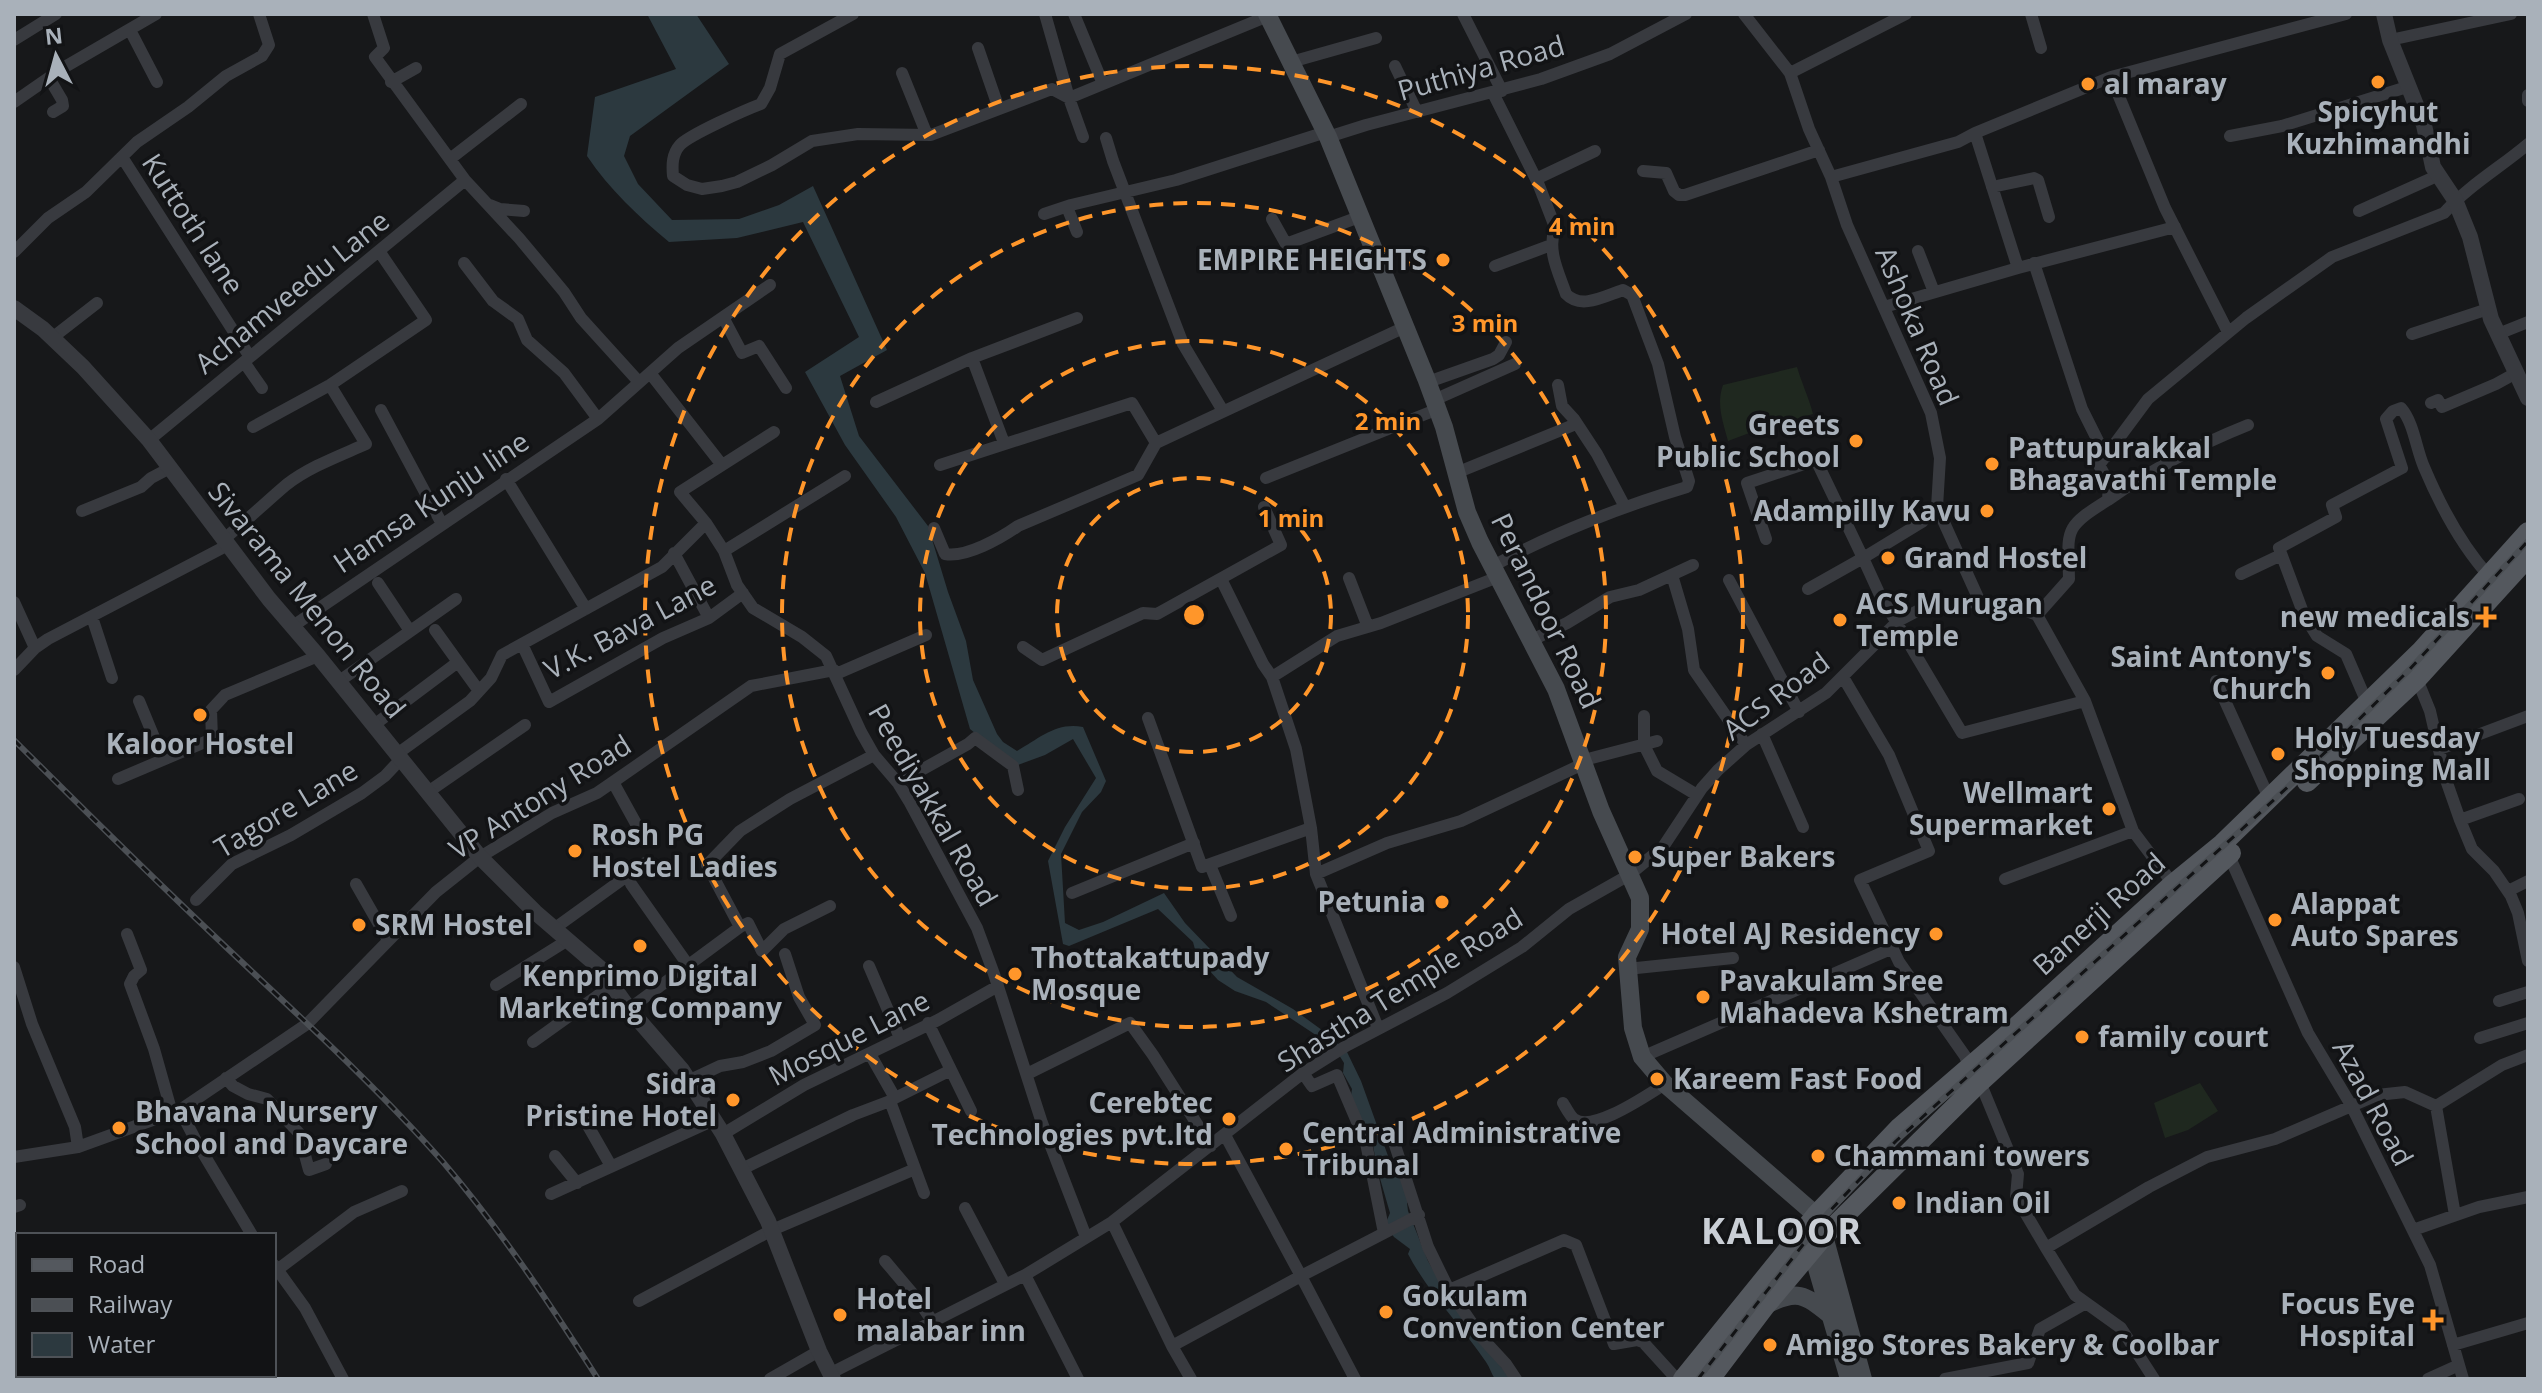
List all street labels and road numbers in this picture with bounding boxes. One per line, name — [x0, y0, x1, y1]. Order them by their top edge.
street label: Puthiya Road — [1393, 25, 1569, 109]
street label: Kuttoth lane — [134, 146, 254, 301]
street label: Achamveedu Lane — [186, 201, 397, 381]
street label: Ashoka Road — [1867, 240, 1969, 411]
street label: Hamsa Kunju line — [325, 422, 536, 581]
street label: Sivarama Menon Road — [201, 473, 415, 726]
street label: Perandoor Road — [1483, 506, 1611, 715]
street label: V.K. Bava Lane — [537, 565, 722, 687]
street label: ACS Road — [1714, 642, 1837, 748]
street label: Peediyakkal Road — [860, 696, 1007, 913]
street label: VP Antony Road — [441, 725, 638, 867]
street label: Tagore Lane — [207, 751, 364, 866]
street label: Banerji Road — [2024, 844, 2173, 983]
street label: Shastha Temple Road — [1270, 898, 1529, 1080]
street label: Mosque Lane — [762, 980, 935, 1094]
street label: Azad Road — [2325, 1033, 2423, 1172]

